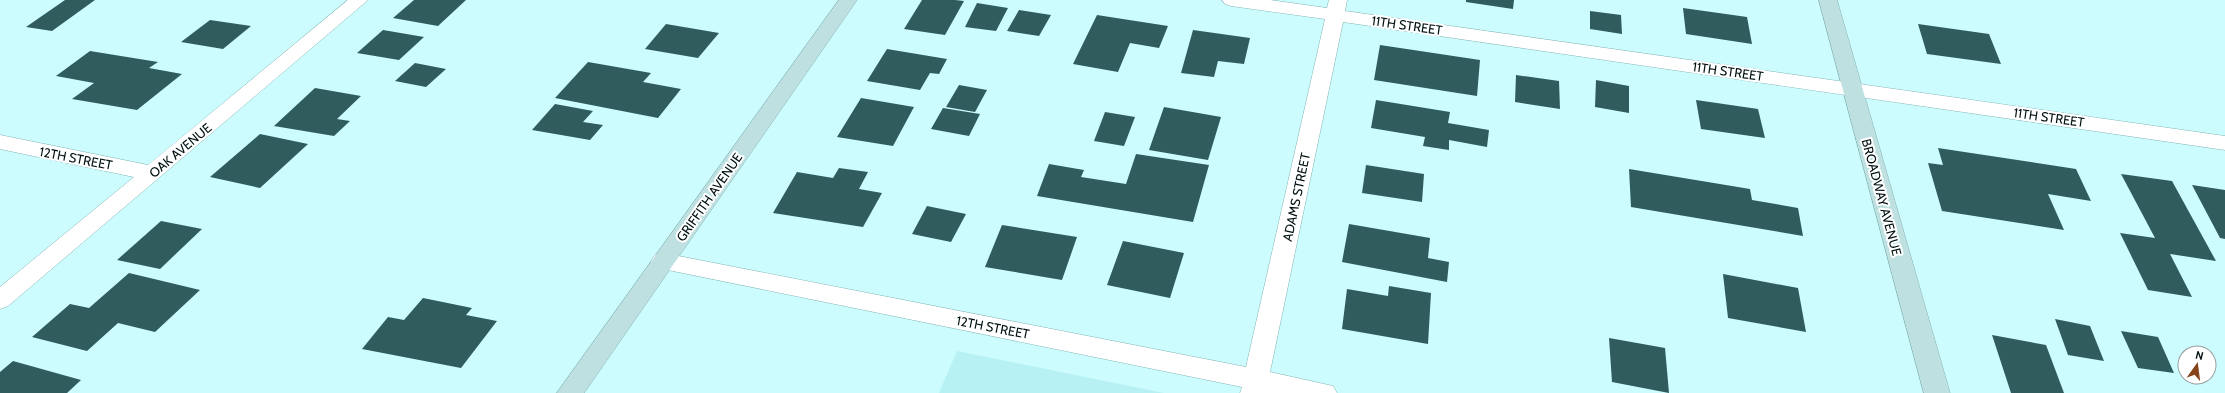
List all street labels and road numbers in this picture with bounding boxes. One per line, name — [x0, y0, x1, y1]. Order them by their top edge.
street label: 11TH STREET — [1371, 12, 1443, 38]
street label: 11TH STREET — [1692, 58, 1764, 84]
street label: 11TH STREET — [2013, 104, 2085, 130]
street label: OAK AVENUE — [146, 119, 214, 181]
street label: BROADWAY AVENUE — [1859, 137, 1905, 257]
street label: 12TH STREET — [38, 143, 114, 173]
street label: GRIFFITH AVENUE — [673, 150, 745, 244]
street label: ADAMS STREET — [1279, 151, 1313, 243]
street label: 12TH STREET — [955, 312, 1031, 342]

